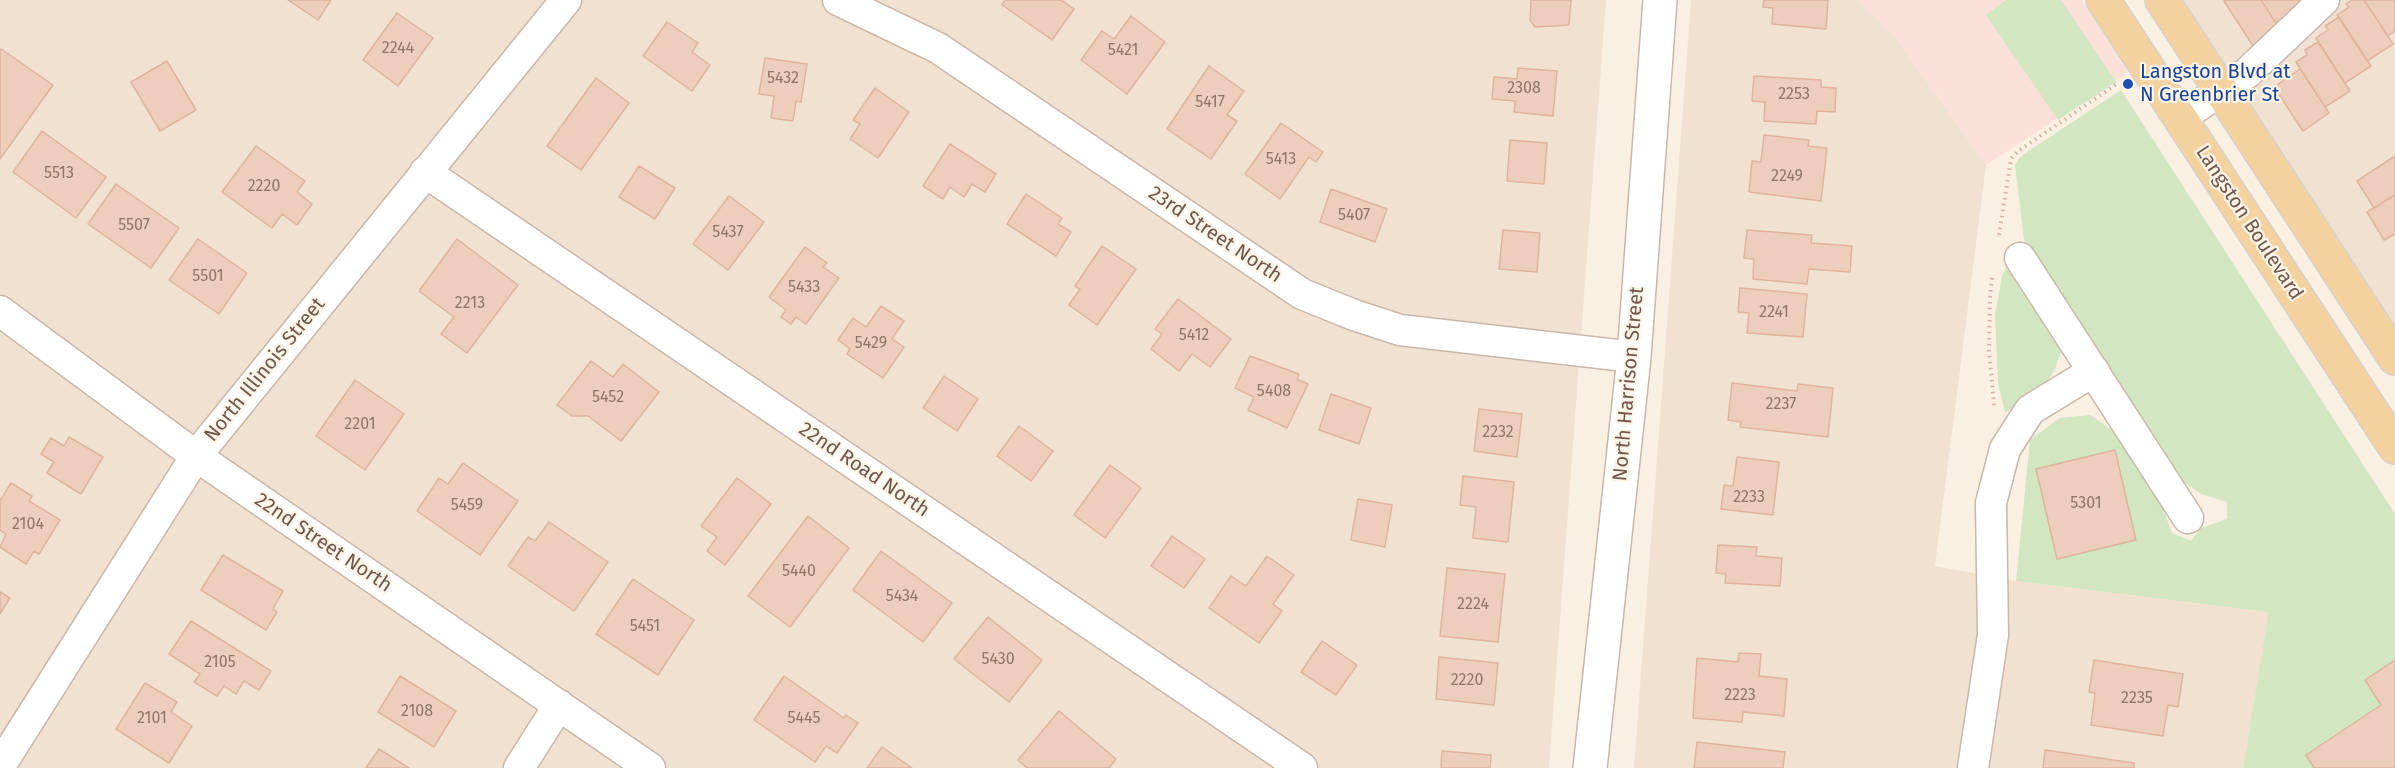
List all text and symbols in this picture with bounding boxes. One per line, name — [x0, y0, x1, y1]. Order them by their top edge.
house number: 2244 — [382, 39, 414, 59]
house number: 5421 — [1108, 41, 1138, 61]
place label: Langston Blvd at N Greenbrier St — [2140, 60, 2291, 107]
house number: 5432 — [767, 69, 799, 89]
marker: Langston Blvd at N Greenbrier St — [2121, 77, 2135, 91]
house number: 2308 — [1507, 79, 1541, 99]
house number: 2253 — [1778, 85, 1810, 105]
house number: 5417 — [1195, 93, 1225, 113]
street label: Langston Boulevard — [2190, 141, 2308, 305]
house number: 5413 — [1266, 150, 1296, 170]
house number: 5513 — [44, 164, 74, 184]
house number: 2249 — [1771, 167, 1803, 187]
house number: 2220 — [248, 177, 280, 197]
street label: 23rd Street North — [1144, 182, 1286, 288]
house number: 5407 — [1338, 206, 1370, 226]
house number: 5507 — [118, 216, 150, 236]
house number: 5437 — [712, 223, 744, 243]
house number: 5501 — [192, 267, 224, 287]
house number: 5433 — [788, 278, 820, 298]
street label: North Harrison Street — [1609, 286, 1649, 482]
street label: North Illinois Street — [200, 293, 330, 447]
house number: 2213 — [455, 294, 485, 314]
house number: 2241 — [1759, 303, 1789, 323]
house number: 5412 — [1179, 326, 1209, 346]
house number: 5429 — [855, 334, 887, 354]
house number: 5408 — [1257, 382, 1291, 402]
house number: 5452 — [592, 388, 624, 408]
house number: 2237 — [1766, 395, 1796, 415]
house number: 2201 — [344, 415, 376, 435]
street label: 22nd Road North — [794, 417, 934, 523]
house number: 2232 — [1482, 423, 1514, 443]
street label: 22nd Street North — [250, 488, 396, 598]
house number: 2233 — [1733, 488, 1765, 508]
house number: 5301 — [2070, 494, 2102, 514]
house number: 5459 — [451, 496, 483, 516]
house number: 2104 — [12, 515, 44, 535]
house number: 5440 — [782, 562, 816, 582]
house number: 5434 — [886, 587, 918, 607]
house number: 2224 — [1457, 595, 1489, 615]
house number: 5451 — [630, 617, 660, 637]
house number: 5430 — [981, 650, 1015, 670]
house number: 2105 — [204, 653, 236, 673]
house number: 2220 — [1451, 671, 1483, 691]
house number: 2223 — [1724, 686, 1756, 706]
house number: 2235 — [2121, 689, 2153, 709]
house number: 2108 — [401, 702, 433, 722]
house number: 2101 — [137, 709, 167, 729]
house number: 5445 — [788, 709, 820, 729]

